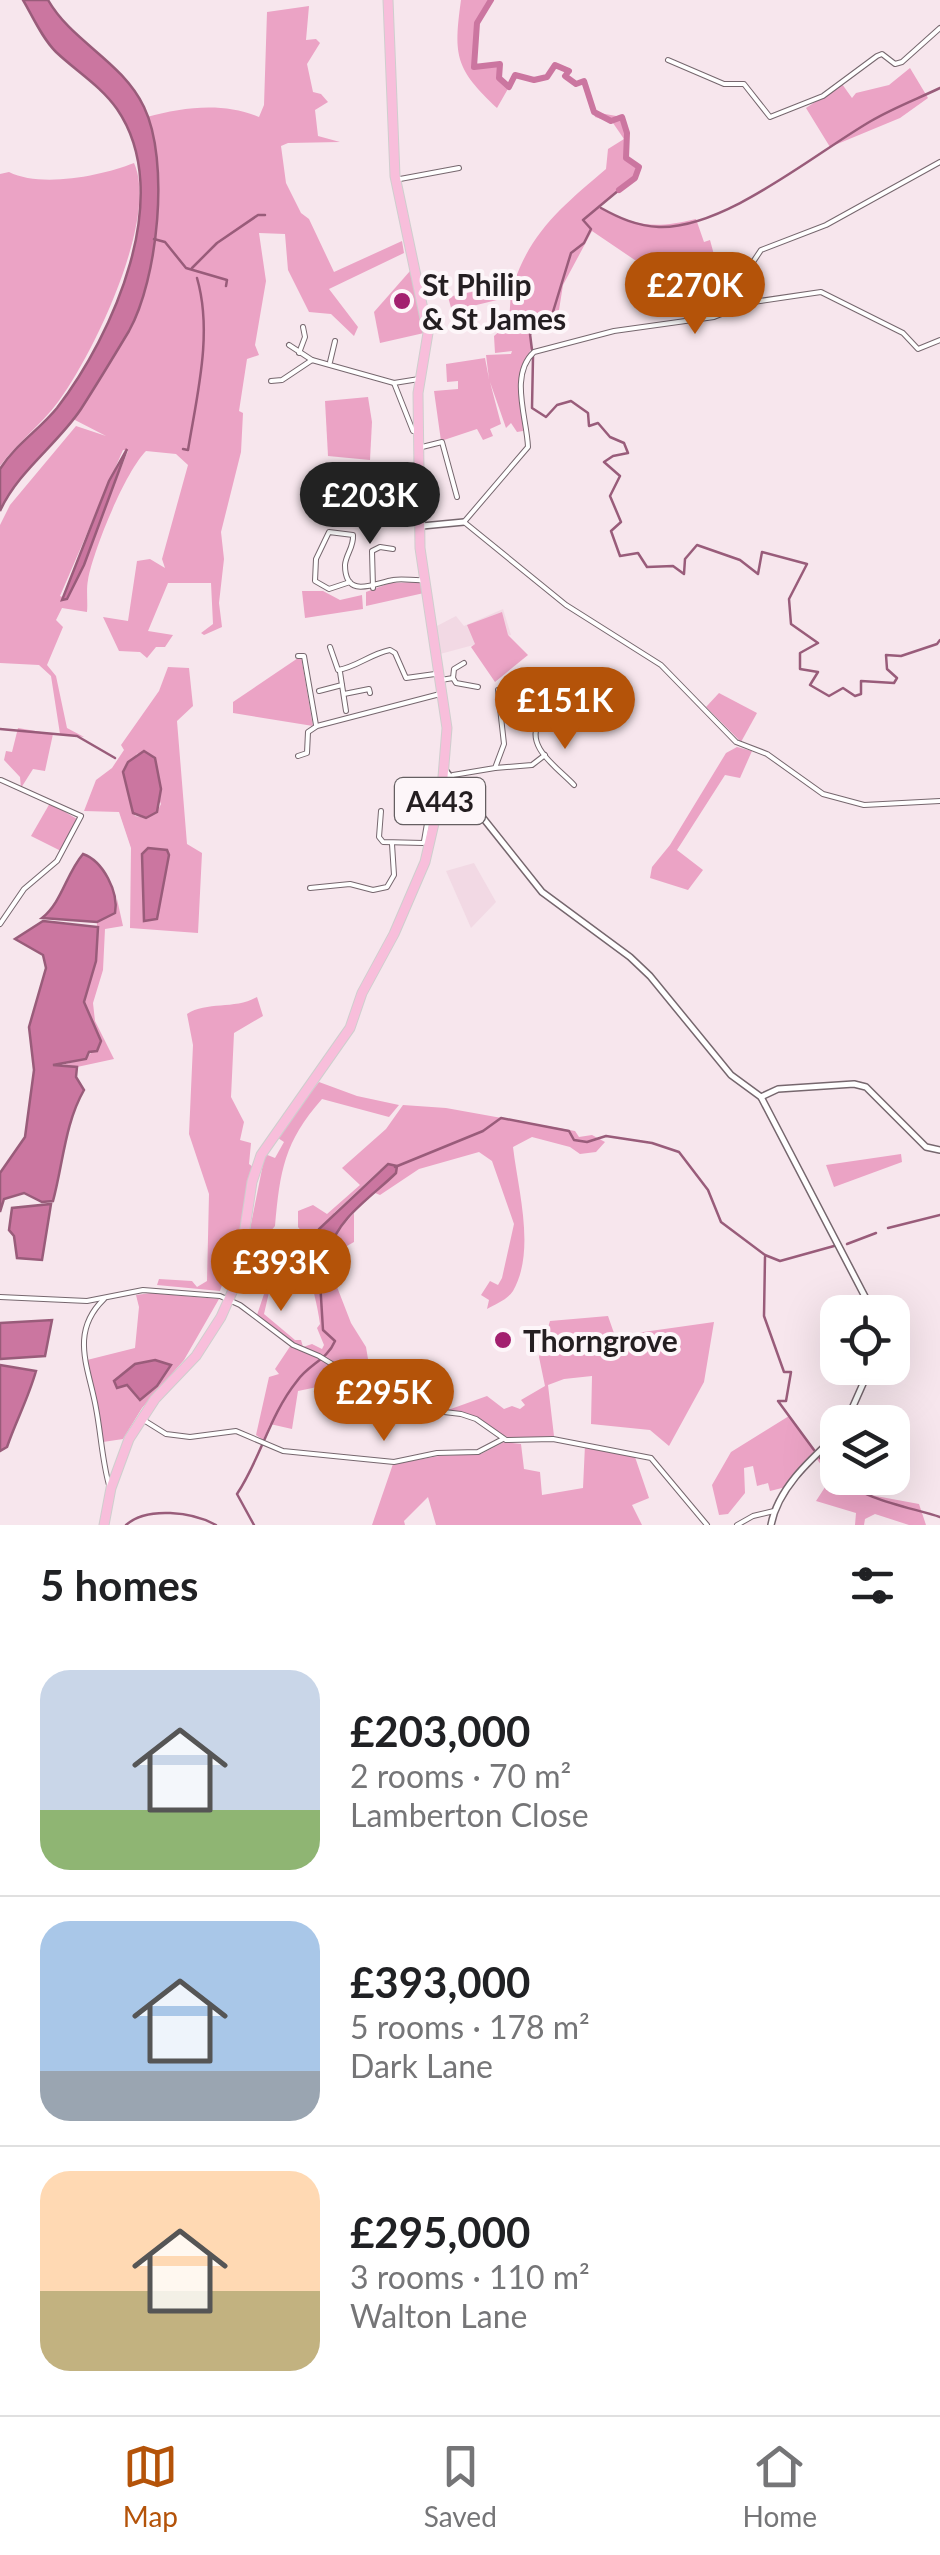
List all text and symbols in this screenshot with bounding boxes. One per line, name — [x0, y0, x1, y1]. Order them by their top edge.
pin: £270K — [625, 252, 765, 337]
text: £270K — [647, 265, 743, 304]
place label: St Philip & St James — [422, 266, 566, 336]
marker: St Philip & St James — [391, 290, 413, 312]
pin: £203K — [300, 462, 440, 547]
text: £203K — [322, 475, 418, 514]
pin: £151K — [495, 667, 635, 752]
text: £151K — [517, 680, 613, 719]
road number: A443 — [395, 778, 485, 824]
pin: £393K — [211, 1229, 351, 1314]
text: £393K — [233, 1242, 329, 1281]
map controls — [820, 1295, 910, 1495]
button: locate — [820, 1295, 910, 1385]
place label: Thorngrove — [523, 1322, 678, 1358]
marker: Thorngrove — [492, 1329, 514, 1351]
pin: £295K — [314, 1359, 454, 1444]
text: £295K — [336, 1372, 432, 1411]
button: layers — [820, 1405, 910, 1495]
icon: filters — [845, 1558, 900, 1613]
text: 5 homes — [40, 1560, 198, 1610]
text: £203,000 — [350, 1706, 530, 1756]
icon: home — [120, 1710, 240, 1830]
text: 2 rooms · 70 m² — [350, 1756, 571, 1795]
text: Lamberton Close — [350, 1795, 589, 1834]
text: £393,000 — [350, 1957, 530, 2007]
icon: home — [120, 1961, 240, 2081]
text: 5 rooms · 178 m² — [350, 2007, 590, 2046]
text: Dark Lane — [350, 2046, 493, 2085]
text: £295,000 — [350, 2207, 530, 2257]
icon: home — [120, 2211, 240, 2331]
text: 3 rooms · 110 m² — [350, 2257, 590, 2296]
text: Walton Lane — [350, 2296, 527, 2335]
tab: Map — [123, 2439, 178, 2533]
tab: Saved — [424, 2439, 497, 2533]
tab: Home — [743, 2439, 817, 2533]

